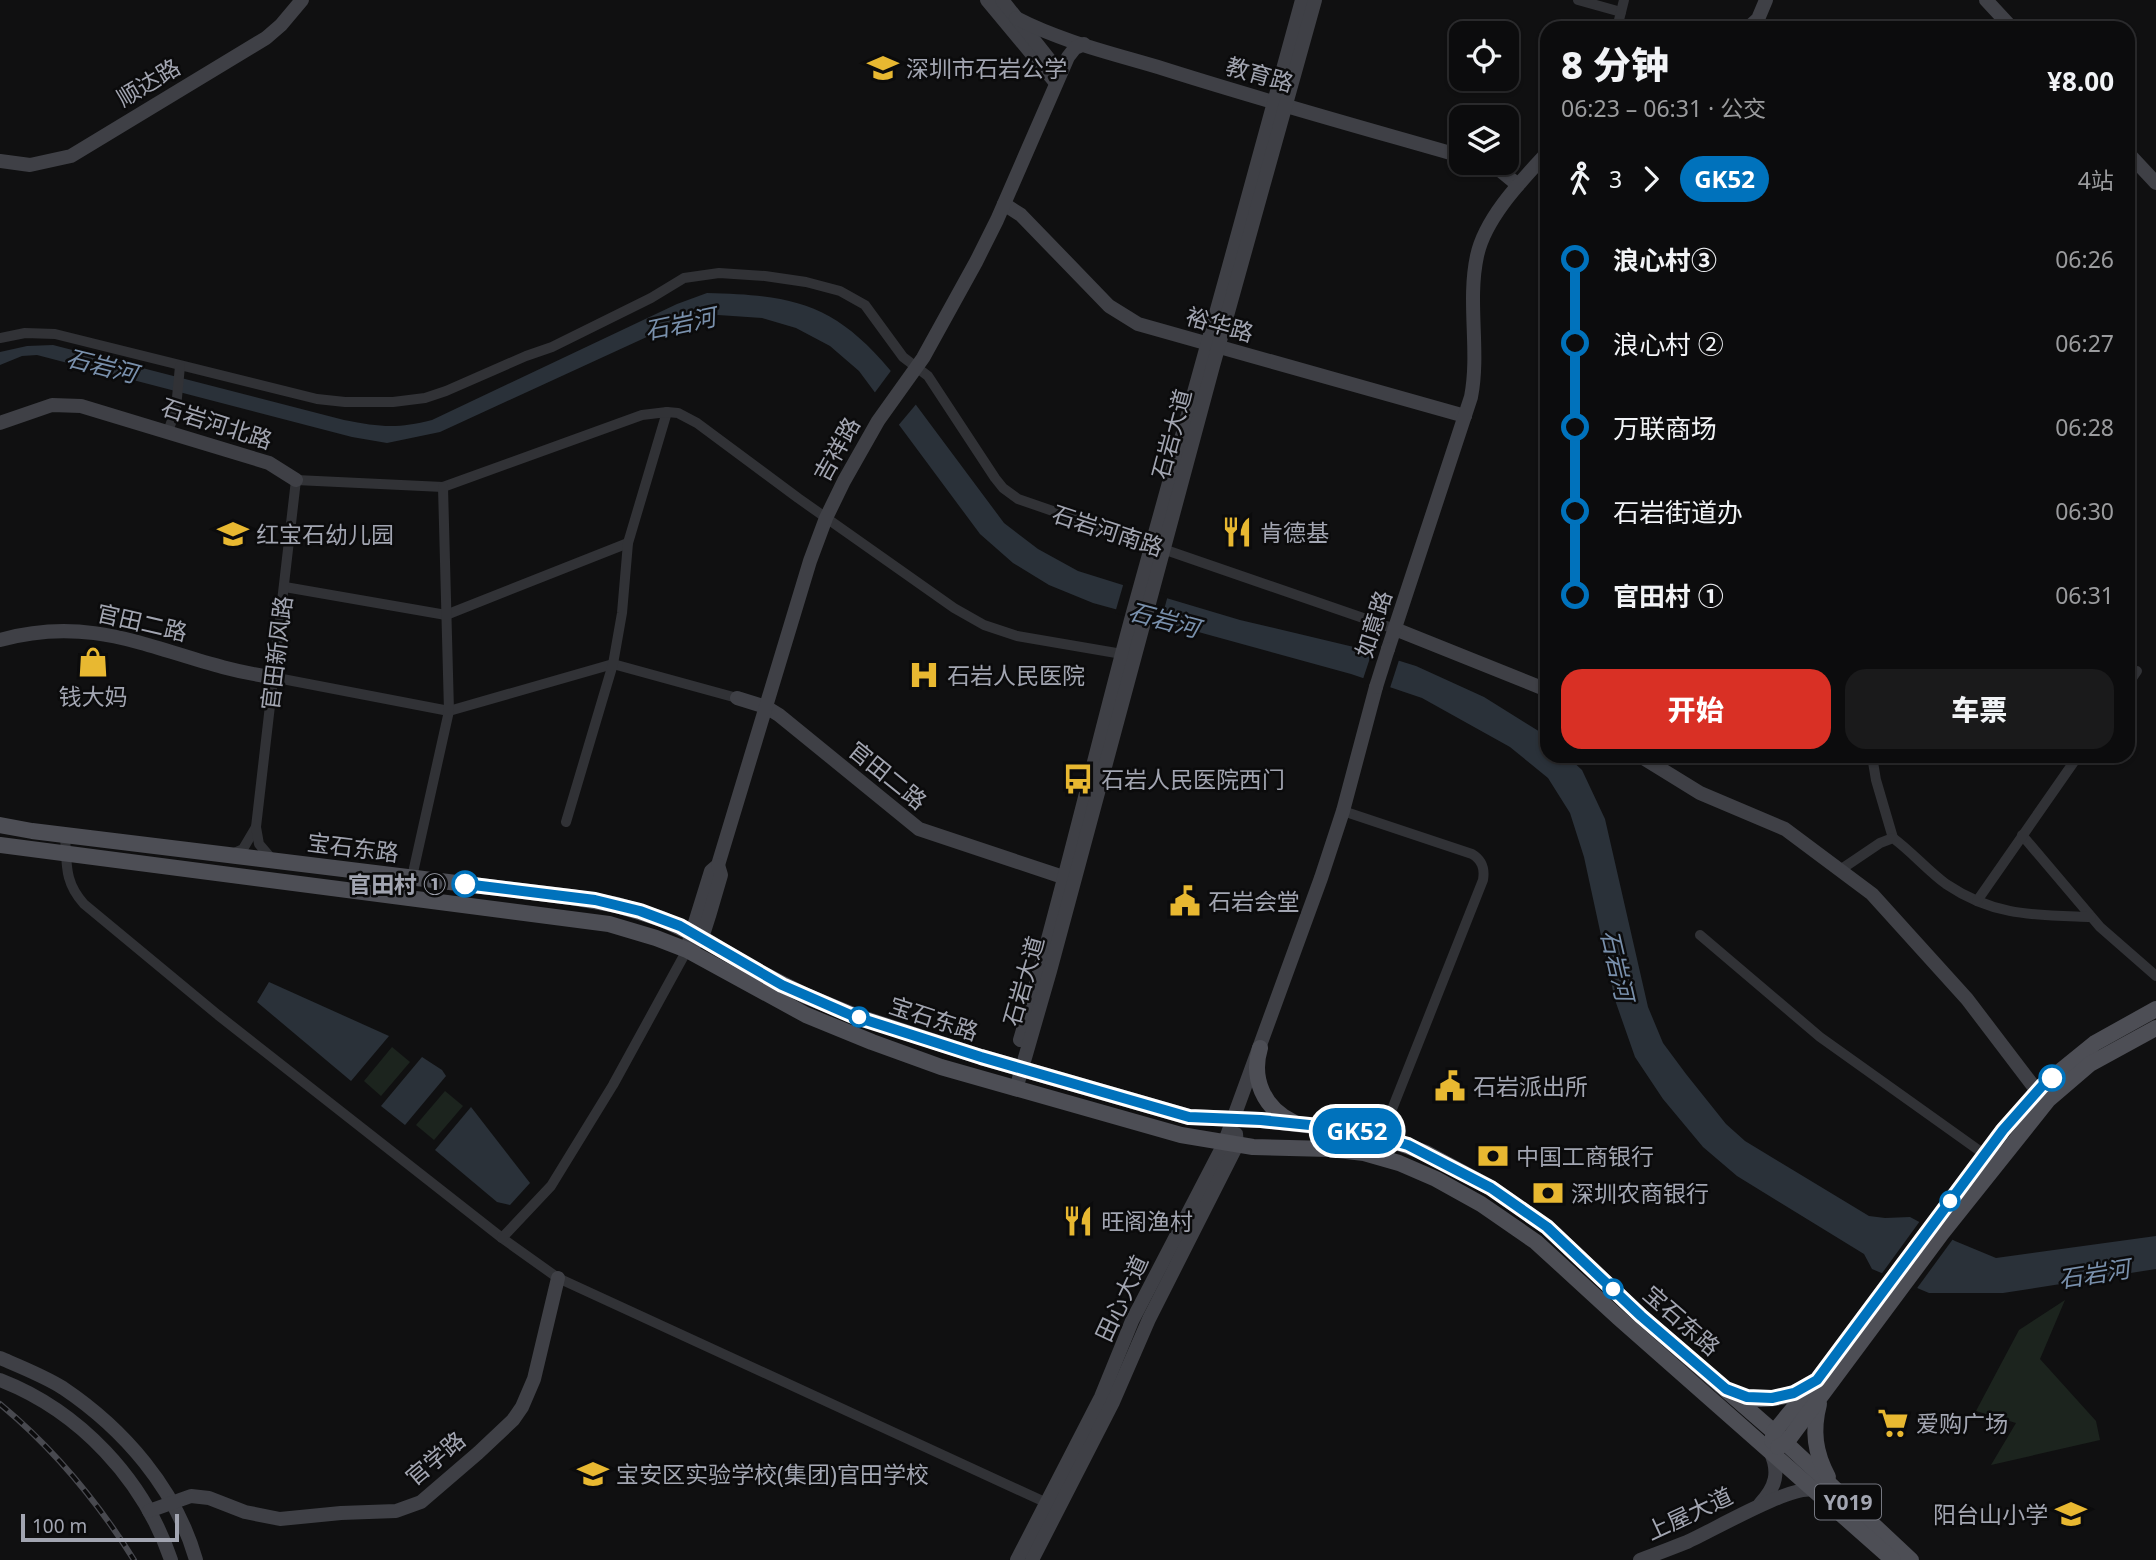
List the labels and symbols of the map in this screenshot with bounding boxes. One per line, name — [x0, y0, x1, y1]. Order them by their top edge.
street label: 教育路 — [1222, 49, 1298, 99]
street label: 顺达路 — [110, 51, 186, 113]
school or university icon: 深圳市石岩公学 — [866, 51, 900, 85]
place label: 深圳市石岩公学 — [906, 52, 1067, 84]
water label: 石岩河 — [641, 299, 723, 347]
street label: 裕华路 — [1182, 299, 1258, 349]
water label: 石岩河 — [63, 340, 145, 391]
street label: 石岩大道 — [1144, 385, 1198, 483]
street label: 石岩河北路 — [157, 390, 277, 456]
street label: 吉祥路 — [805, 411, 867, 487]
street label: 石岩河南路 — [1048, 497, 1168, 563]
restaurant icon: 肯德基 — [1220, 515, 1254, 549]
place label: 肯德基 — [1260, 516, 1329, 548]
school or university icon: 红宝石幼儿园 — [216, 517, 250, 551]
place label: 红宝石幼儿园 — [256, 518, 394, 550]
street label: 如意路 — [1347, 586, 1399, 662]
street label: 官田新风路 — [253, 594, 299, 712]
water label: 石岩河 — [1125, 594, 1207, 645]
street label: 官田二路 — [94, 596, 190, 648]
shop icon: 钱大妈 — [76, 645, 110, 679]
hospital icon: 石岩人民医院 — [907, 658, 941, 692]
place label: 石岩人民医院 — [947, 659, 1085, 691]
place label: 钱大妈 — [59, 680, 128, 712]
street label: 官田二路 — [842, 734, 934, 816]
bus stop icon: 石岩人民医院西门 — [1061, 762, 1095, 796]
place label: 石岩人民医院西门 — [1101, 763, 1285, 795]
street label: 宝石东路 — [305, 826, 401, 868]
place label: 官田村 ① — [348, 868, 446, 900]
marker: 官田村 ① — [452, 871, 478, 897]
public building icon: 石岩会堂 — [1168, 884, 1202, 918]
place label: 石岩会堂 — [1208, 885, 1300, 917]
water label: 石岩河 — [1594, 926, 1643, 1008]
street label: 石岩大道 — [995, 932, 1051, 1030]
street label: 宝石东路 — [885, 989, 983, 1047]
unlabelled marker — [849, 1007, 869, 1027]
unlabelled marker — [2039, 1065, 2065, 1091]
public building icon: 石岩派出所 — [1433, 1069, 1467, 1103]
place label: 石岩派出所 — [1473, 1070, 1588, 1102]
line badge: GK52 — [1308, 1108, 1406, 1154]
bank icon: 中国工商银行 — [1476, 1139, 1510, 1173]
place label: 中国工商银行 — [1516, 1140, 1654, 1172]
bank icon: 深圳农商银行 — [1531, 1176, 1565, 1210]
place label: 深圳农商银行 — [1571, 1177, 1709, 1209]
unlabelled marker — [1940, 1191, 1960, 1211]
restaurant icon: 旺阁渔村 — [1061, 1204, 1095, 1238]
place label: 旺阁渔村 — [1101, 1205, 1193, 1237]
street label: 田心大道 — [1087, 1250, 1155, 1346]
water label: 石岩河 — [2056, 1250, 2136, 1295]
street label: 宝石东路 — [1637, 1278, 1727, 1362]
unlabelled marker — [1603, 1279, 1623, 1299]
supermarket icon: 爱购广场 — [1876, 1406, 1910, 1440]
place label: 爱购广场 — [1916, 1407, 2008, 1439]
street label: 官学路 — [398, 1424, 472, 1492]
school or university icon: 宝安区实验学校(集团)官田学校 — [576, 1457, 610, 1491]
place label: 宝安区实验学校(集团)官田学校 — [616, 1458, 929, 1490]
street label: 上屋大道 — [1641, 1479, 1737, 1547]
road number: Y019 — [1815, 1484, 1881, 1520]
school or university icon: 阳台山小学 — [2054, 1497, 2088, 1531]
place label: 阳台山小学 — [1933, 1498, 2048, 1530]
scale bar — [21, 1511, 178, 1543]

